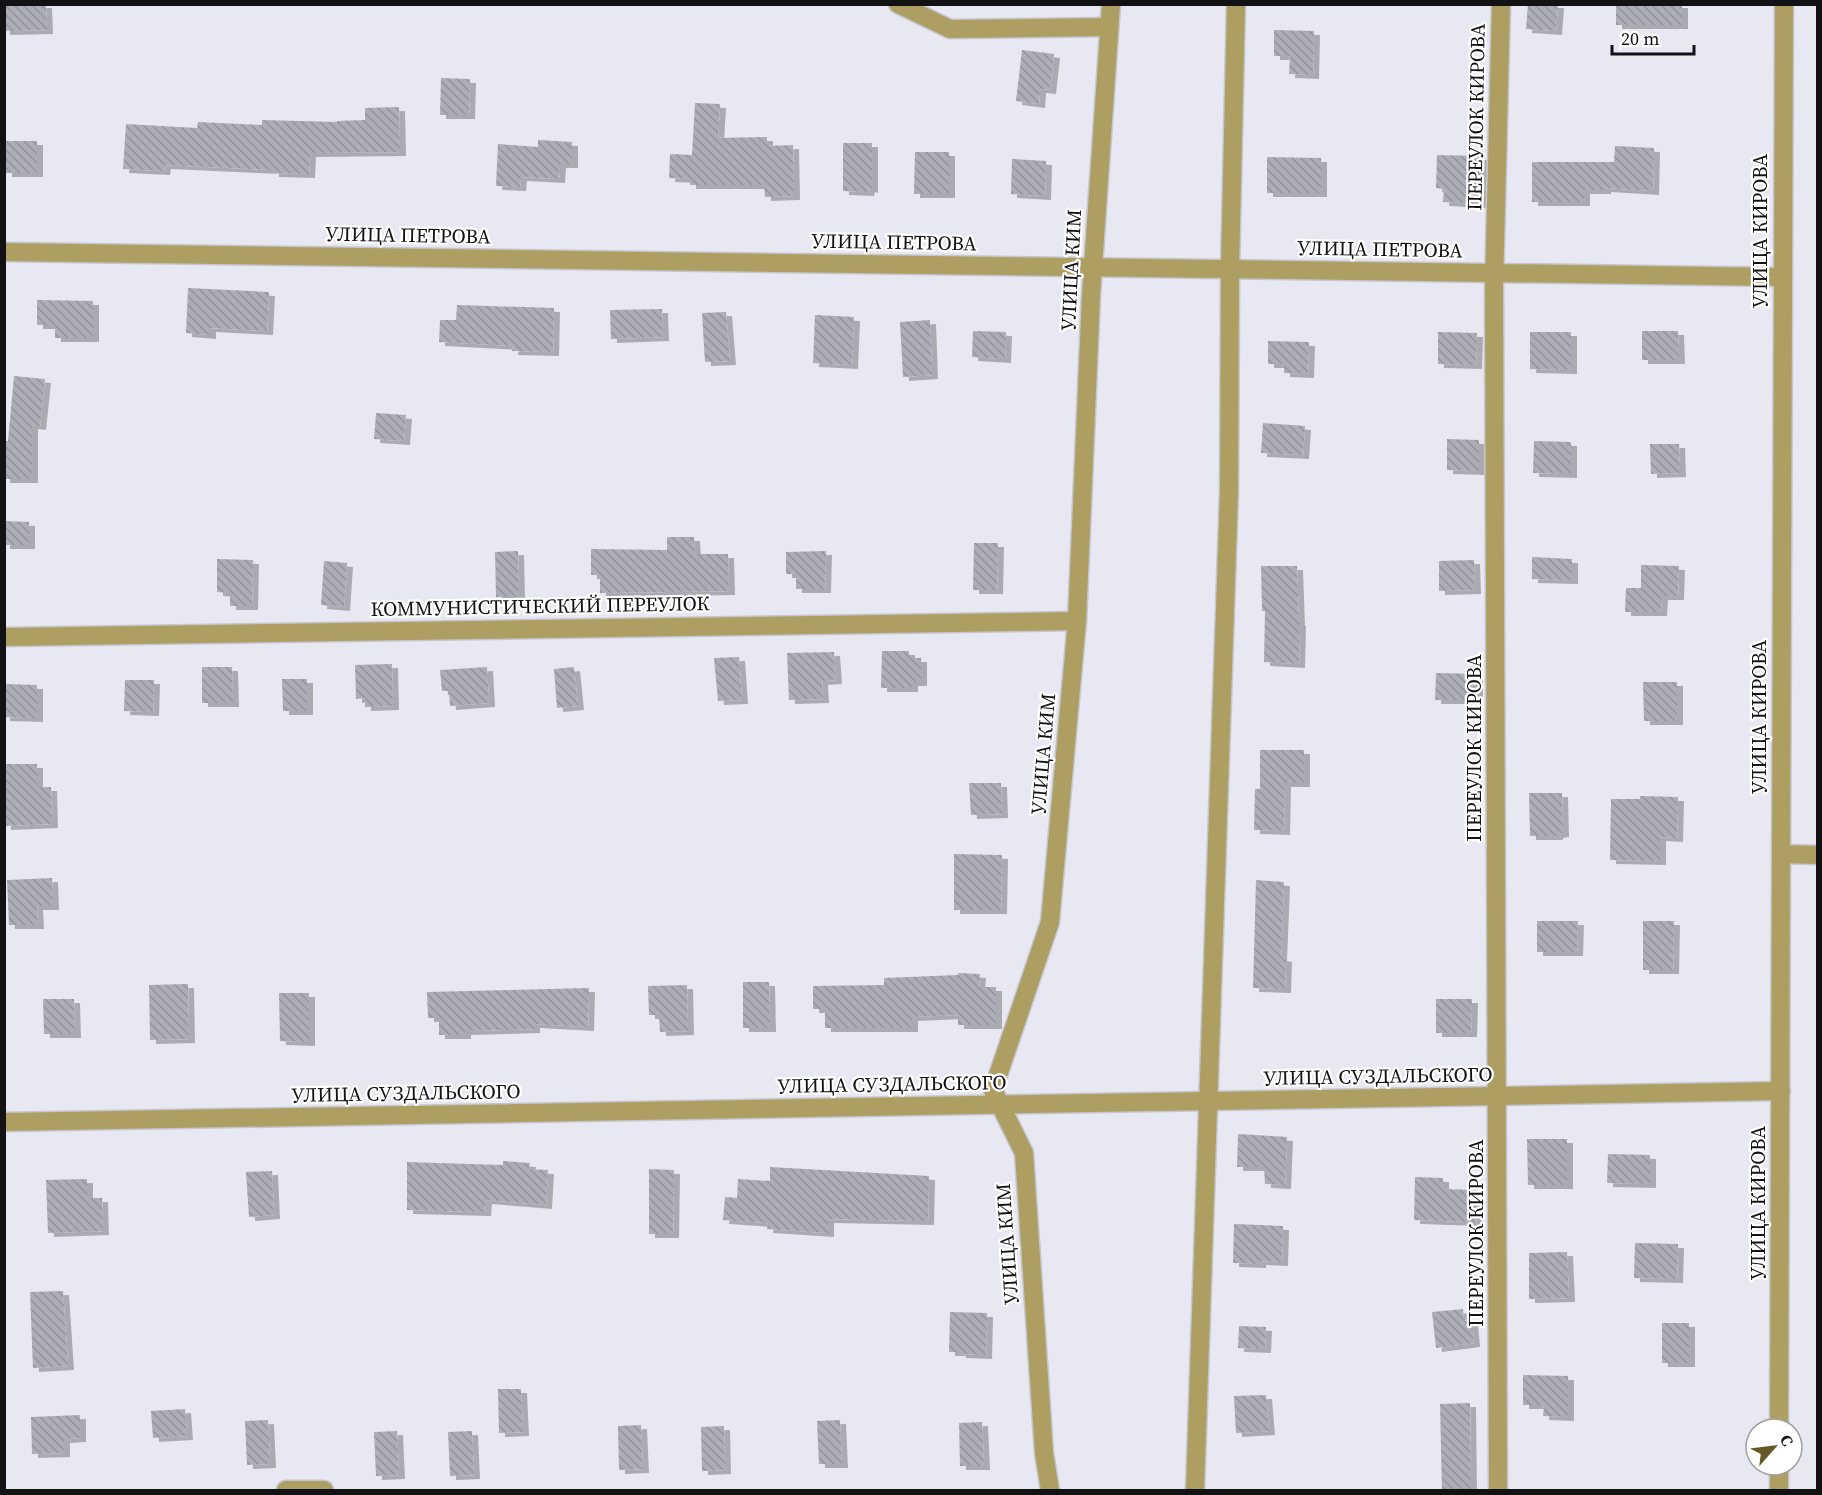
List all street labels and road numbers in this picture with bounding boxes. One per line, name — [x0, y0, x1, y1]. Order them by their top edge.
street label: ПЕРЕУЛОК КИРОВА — [1460, 22, 1492, 211]
street label: УЛИЦА КИРОВА — [1746, 153, 1774, 308]
street label: УЛИЦА КИМ — [1054, 208, 1088, 332]
street label: УЛИЦА ПЕТРОВА — [325, 220, 492, 250]
street label: УЛИЦА ПЕТРОВА — [811, 227, 978, 257]
street label: УЛИЦА ПЕТРОВА — [1297, 234, 1464, 264]
street label: КОММУНИСТИЧЕСКИЙ ПЕРЕУЛОК — [370, 589, 711, 623]
street label: УЛИЦА КИРОВА — [1745, 639, 1773, 794]
street label: ПЕРЕУЛОК КИРОВА — [1460, 654, 1488, 842]
street label: УЛИЦА КИМ — [1024, 692, 1062, 816]
street label: УЛИЦА СУЗДАЛЬСКОГО — [1263, 1060, 1493, 1092]
street label: УЛИЦА СУЗДАЛЬСКОГО — [777, 1068, 1007, 1100]
street label: УЛИЦА СУЗДАЛЬСКОГО — [291, 1077, 521, 1109]
street label: УЛИЦА КИРОВА — [1744, 1125, 1772, 1280]
street label: ПЕРЕУЛОК КИРОВА — [1462, 1139, 1490, 1327]
street label: УЛИЦА КИМ — [989, 1182, 1025, 1306]

